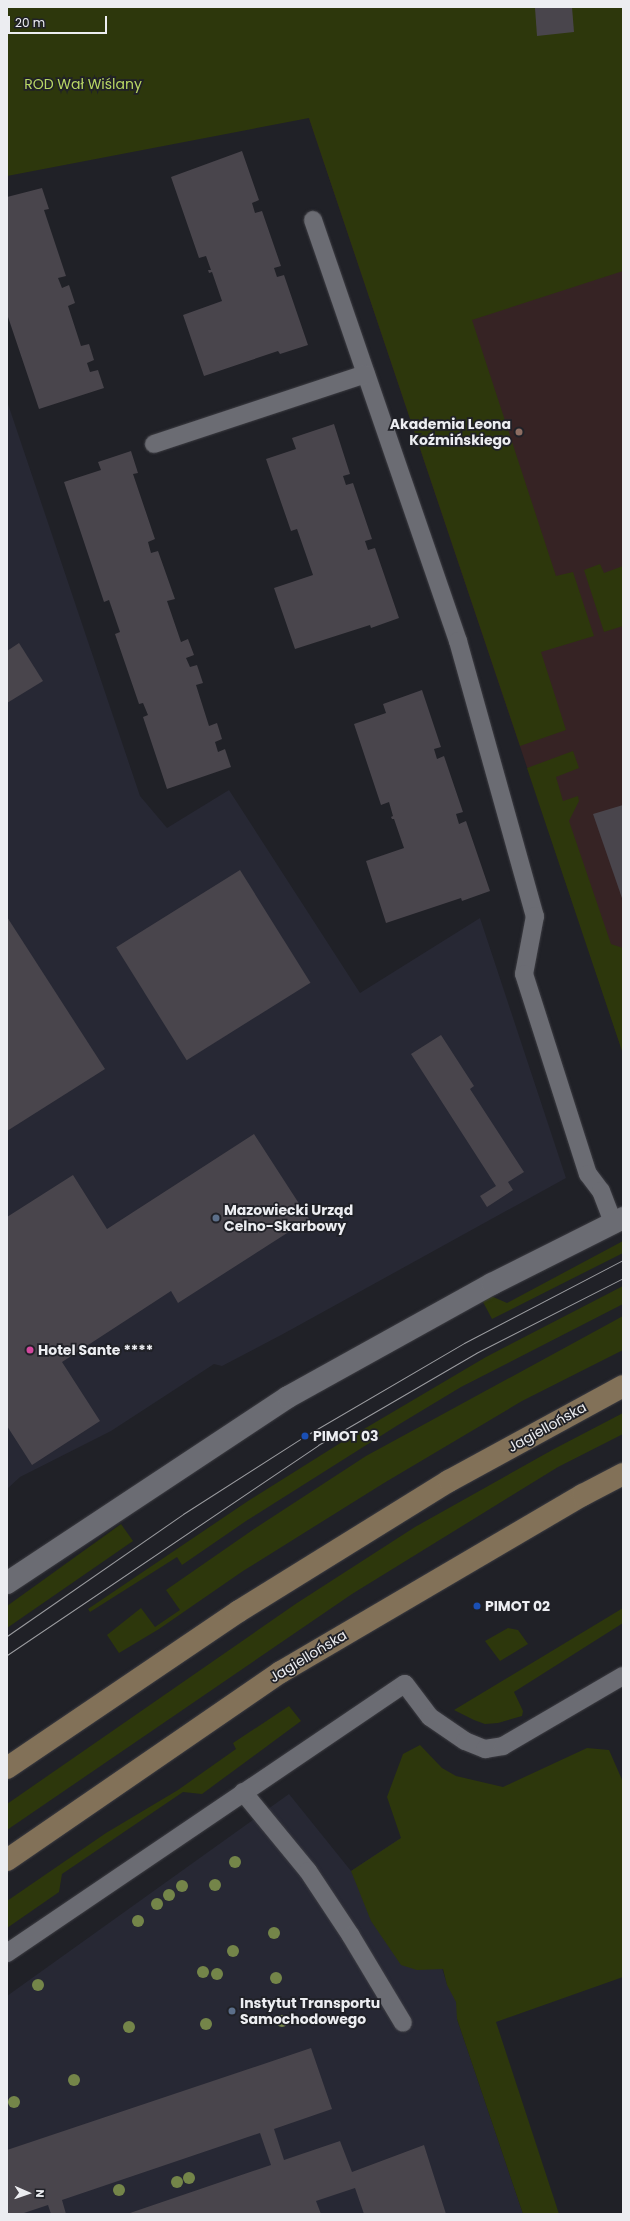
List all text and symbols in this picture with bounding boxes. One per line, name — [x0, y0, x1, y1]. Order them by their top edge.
scale bar — [10, 8, 109, 34]
text: 20 m — [15, 14, 45, 31]
park label: ROD Wał Wiślany — [24, 76, 142, 92]
place label: Akademia Leona Koźmińskiego — [390, 416, 511, 448]
marker: Akademia Leona Koźmińskiego — [514, 427, 524, 437]
place label: Mazowiecki Urząd Celno-Skarbowy — [224, 1202, 353, 1234]
marker: Mazowiecki Urząd Celno-Skarbowy — [211, 1213, 221, 1223]
place label: Hotel Sante **** — [38, 1342, 153, 1358]
marker: Hotel Sante **** — [25, 1345, 35, 1355]
street label: Jagiellońska — [505, 1399, 589, 1455]
place label: PIMOT 03 — [313, 1428, 379, 1444]
marker: PIMOT 03 — [300, 1431, 310, 1441]
place label: PIMOT 02 — [485, 1598, 550, 1614]
marker: PIMOT 02 — [472, 1601, 482, 1611]
street label: Jagiellońska — [266, 1626, 350, 1686]
place label: Instytut Transportu Samochodowego — [240, 1995, 380, 2028]
marker: Instytut Transportu Samochodowego — [227, 2006, 237, 2016]
north arrow — [8, 2173, 48, 2213]
text: N — [32, 2189, 48, 2198]

